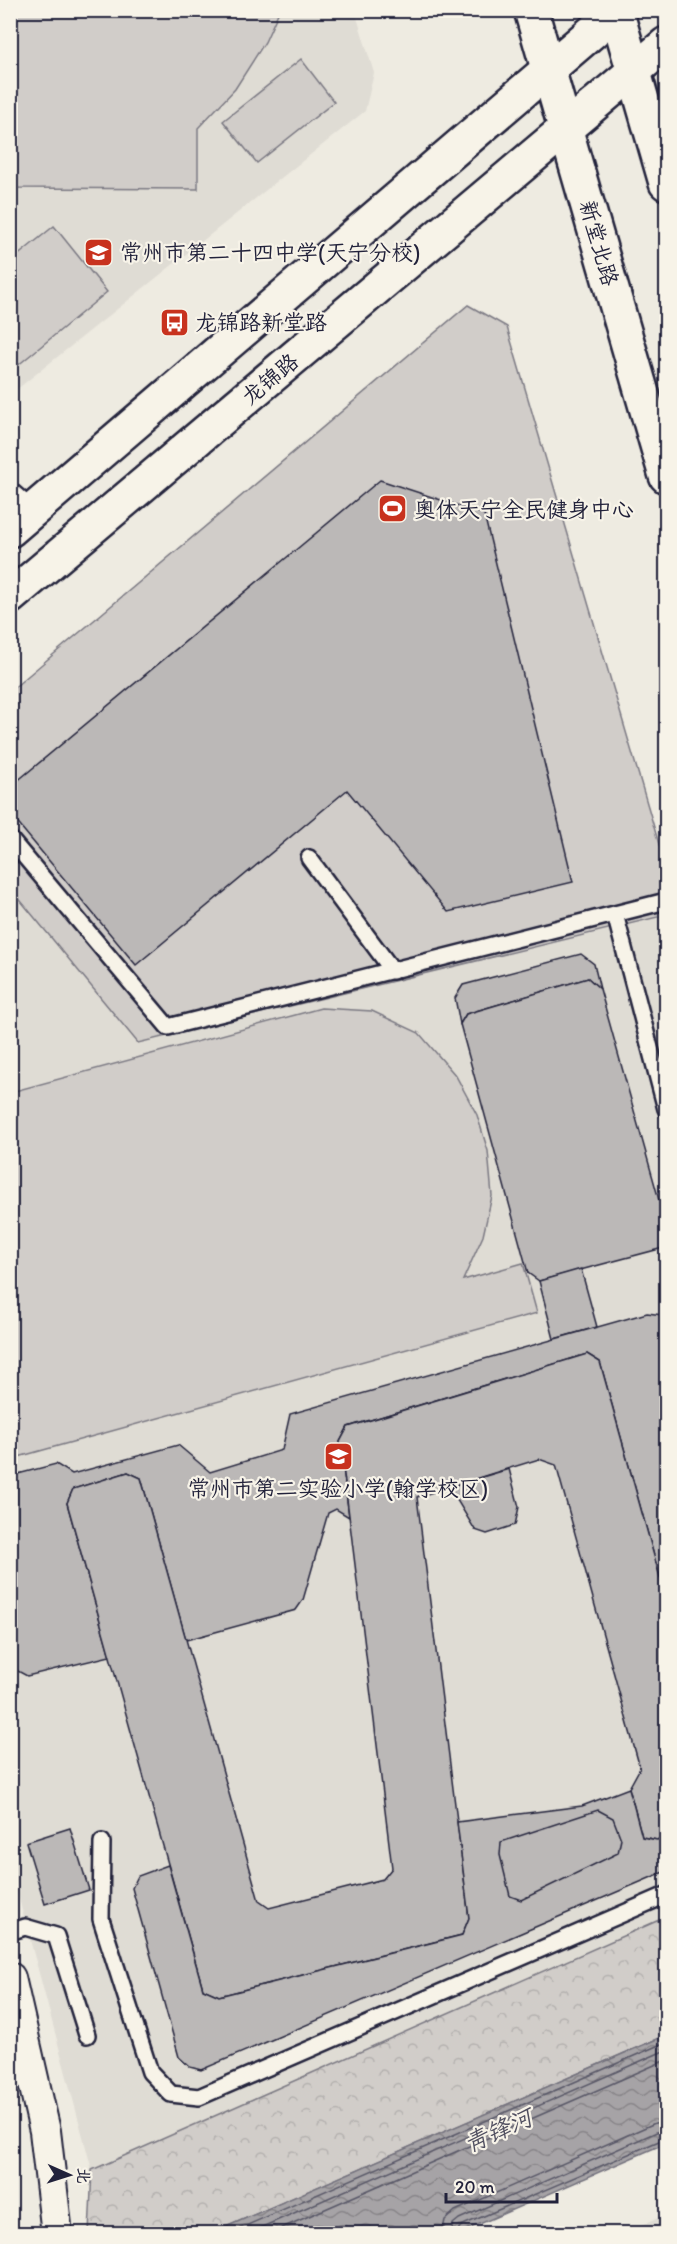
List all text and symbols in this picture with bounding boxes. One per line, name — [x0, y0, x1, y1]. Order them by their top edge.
street label: 新堂北路 — [574, 197, 624, 289]
school or university icon: 常州市第二十四中学(天宁分校) — [83, 236, 115, 268]
place label: 常州市第二十四中学(天宁分校) — [120, 239, 420, 266]
bus stop icon: 龙锦路新堂路 — [158, 306, 190, 338]
place label: 龙锦路新堂路 — [195, 309, 327, 336]
street label: 龙锦路 — [236, 347, 304, 411]
sports icon: 奥体天宁全民健身中心 — [377, 493, 409, 525]
place label: 奥体天宁全民健身中心 — [414, 496, 634, 523]
school or university icon: 常州市第二实验小学(翰学校区) — [322, 1440, 354, 1472]
place label: 常州市第二实验小学(翰学校区) — [188, 1475, 488, 1502]
water label: 青锋河 — [459, 2100, 540, 2158]
north arrow — [39, 2145, 99, 2205]
scale bar — [446, 2166, 557, 2204]
text: 北 — [74, 2167, 93, 2184]
text: 20 m — [455, 2176, 495, 2198]

